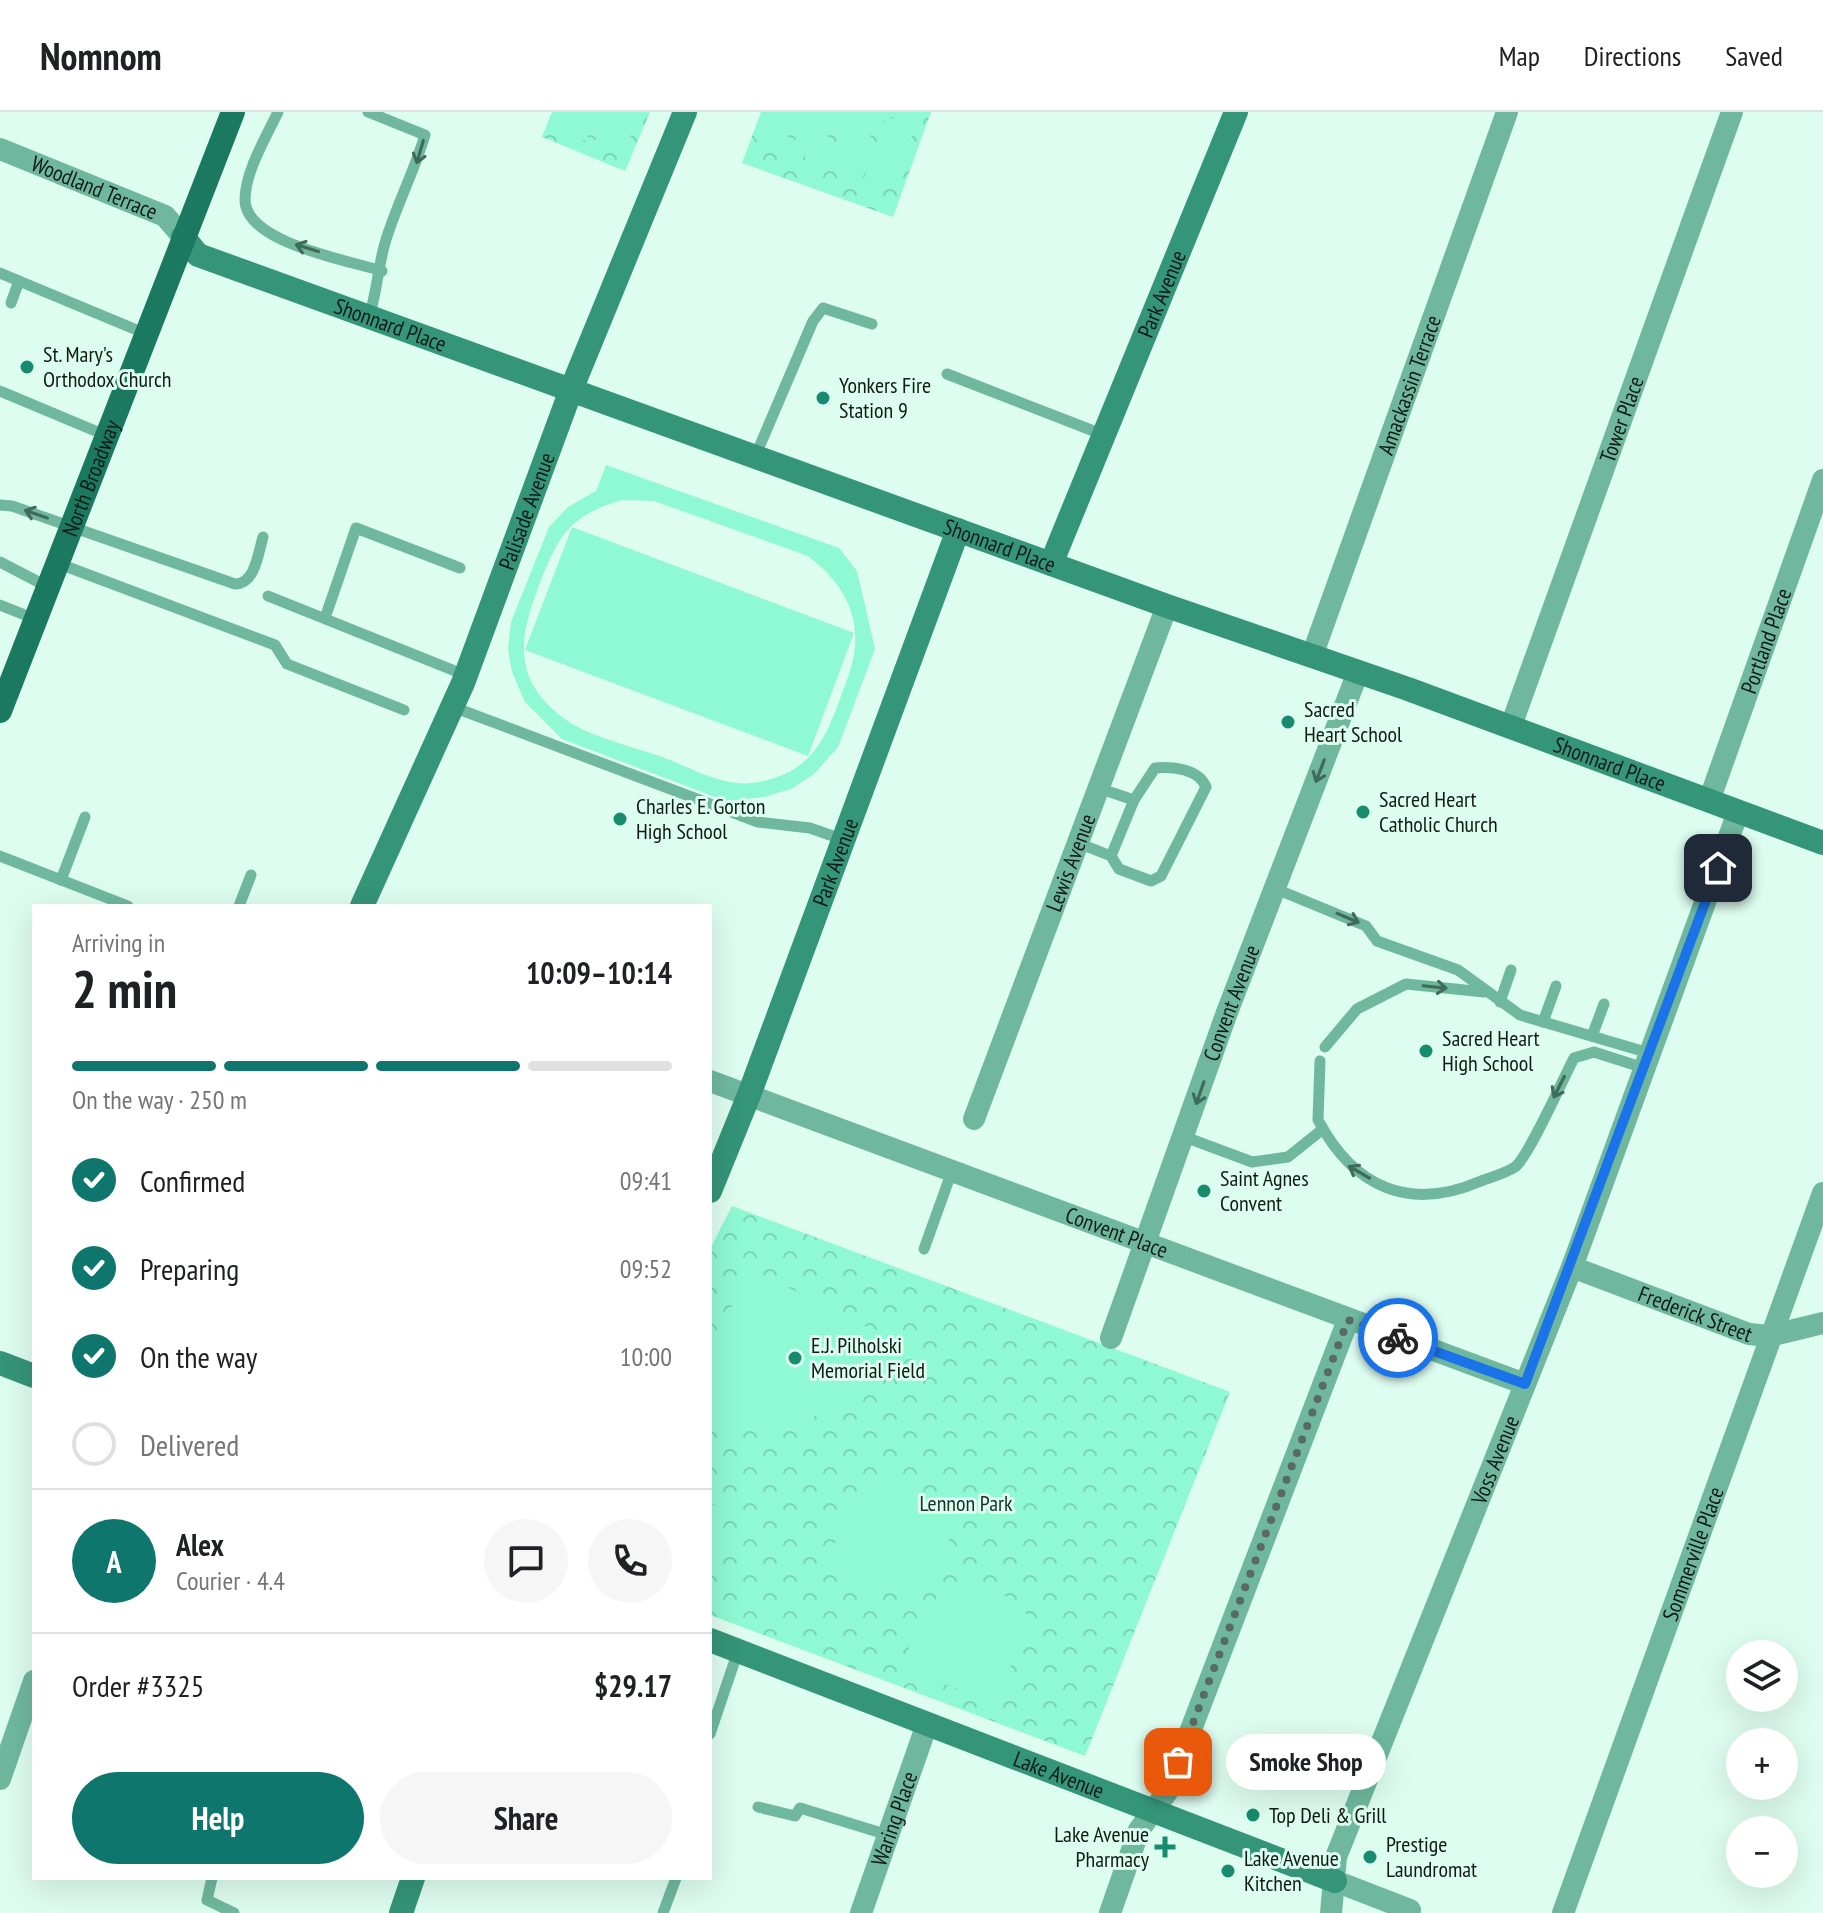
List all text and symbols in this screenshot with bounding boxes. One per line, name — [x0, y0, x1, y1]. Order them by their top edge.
text: Nomnom — [40, 31, 162, 80]
text: Map — [1499, 37, 1540, 74]
text: Directions — [1584, 37, 1681, 74]
text: Saved — [1725, 37, 1783, 74]
one-way arrow — [412, 138, 427, 164]
street label: Woodland Terrace — [27, 149, 162, 226]
one-way arrow — [295, 240, 320, 254]
street label: Park Avenue — [1131, 246, 1192, 342]
street label: Shonnard Place — [330, 292, 450, 358]
street label: Amackassin Terrace — [1371, 311, 1447, 458]
place label: St. Mary's Orthodox Church — [43, 340, 172, 393]
marker: St. Mary's Orthodox Church — [18, 358, 36, 376]
place label: Yonkers Fire Station 9 — [839, 371, 931, 424]
street label: Tower Place — [1593, 372, 1650, 466]
marker: Yonkers Fire Station 9 — [814, 389, 832, 407]
street label: North Broadway — [55, 415, 126, 540]
street label: Palisade Avenue — [492, 449, 561, 574]
one-way arrow — [23, 506, 48, 521]
street label: Shonnard Place — [940, 512, 1060, 579]
street label: Portland Place — [1734, 584, 1797, 697]
place label: Sacred Heart School — [1304, 695, 1403, 748]
marker: Sacred Heart School — [1279, 713, 1297, 731]
street label: Shonnard Place — [1550, 730, 1670, 797]
one-way arrow — [1312, 758, 1326, 783]
place label: Sacred Heart Catholic Church — [1379, 785, 1498, 838]
place label: Charles E. Gorton High School — [636, 792, 765, 845]
marker: Sacred Heart Catholic Church — [1354, 803, 1372, 821]
marker: Charles E. Gorton High School — [611, 810, 629, 828]
street label: Lewis Avenue — [1039, 810, 1102, 915]
street label: Park Avenue — [806, 814, 864, 910]
pin — [1684, 834, 1752, 902]
icon: home — [1696, 846, 1740, 890]
one-way arrow — [1335, 912, 1360, 927]
text: Arriving in — [72, 926, 165, 959]
street label: Convent Avenue — [1197, 941, 1266, 1065]
text: 10:09–10:14 — [526, 953, 672, 992]
text: 2 min — [72, 955, 177, 1022]
one-way arrow — [1421, 980, 1448, 995]
place label: Sacred Heart High School — [1442, 1024, 1540, 1077]
marker: Sacred Heart High School — [1417, 1042, 1435, 1060]
one-way arrow — [1550, 1074, 1566, 1098]
one-way arrow — [1191, 1080, 1206, 1105]
text: On the way · 250 m — [72, 1083, 247, 1116]
icon: check — [72, 1158, 116, 1202]
text: Confirmed — [140, 1161, 245, 1200]
text: 09:41 — [620, 1164, 672, 1197]
place label: Saint Agnes Convent — [1220, 1164, 1309, 1217]
one-way arrow — [1348, 1164, 1371, 1180]
marker: Saint Agnes Convent — [1195, 1182, 1213, 1200]
street label: Convent Place — [1062, 1200, 1172, 1264]
icon: check — [72, 1246, 116, 1290]
text: Preparing — [140, 1249, 239, 1288]
text: 09:52 — [620, 1252, 672, 1285]
street label: Frederick Street — [1634, 1279, 1756, 1348]
courier — [1358, 1298, 1438, 1378]
icon: bike — [1376, 1316, 1420, 1360]
place label: E.J. Pilholski Memorial Field — [811, 1331, 925, 1384]
icon: check — [72, 1334, 116, 1378]
text: On the way — [140, 1337, 257, 1376]
text: 10:00 — [620, 1340, 672, 1373]
marker: E.J. Pilholski Memorial Field — [786, 1349, 804, 1367]
street label: Voss Avenue — [1464, 1411, 1525, 1509]
text: Delivered — [140, 1425, 239, 1464]
street label: Sommerville Place — [1656, 1483, 1730, 1625]
park label: Lennon Park — [919, 1489, 1013, 1517]
button: chat — [484, 1519, 568, 1603]
button: phone — [588, 1519, 672, 1603]
text: Alex — [176, 1525, 224, 1564]
text: A — [106, 1542, 122, 1581]
text: Courier · 4.4 — [176, 1564, 285, 1597]
map controls — [1726, 1640, 1798, 1888]
button: layers — [1726, 1640, 1798, 1712]
text: Order #3325 — [72, 1666, 204, 1705]
text: $29.17 — [594, 1666, 672, 1705]
pin — [1144, 1728, 1212, 1796]
button: + — [1726, 1728, 1798, 1800]
callout: Smoke Shop — [1226, 1734, 1386, 1790]
icon: bag — [1156, 1740, 1200, 1784]
street label: Lake Avenue — [1010, 1744, 1108, 1805]
text: Smoke Shop — [1249, 1745, 1363, 1778]
street label: Waring Place — [865, 1768, 923, 1869]
button: Help — [72, 1772, 364, 1864]
button: Share — [380, 1772, 672, 1864]
place label: Top Deli & Grill — [1269, 1801, 1387, 1829]
marker: Top Deli & Grill — [1244, 1806, 1262, 1824]
button: − — [1726, 1816, 1798, 1888]
place label: Lake Avenue Pharmacy — [1054, 1820, 1150, 1873]
place label: Prestige Laundromat — [1386, 1830, 1477, 1883]
marker: Lake Avenue Pharmacy — [1156, 1838, 1174, 1856]
place label: Lake Avenue Kitchen — [1244, 1844, 1339, 1897]
marker: Prestige Laundromat — [1361, 1848, 1379, 1866]
marker: Lake Avenue Kitchen — [1219, 1862, 1237, 1880]

